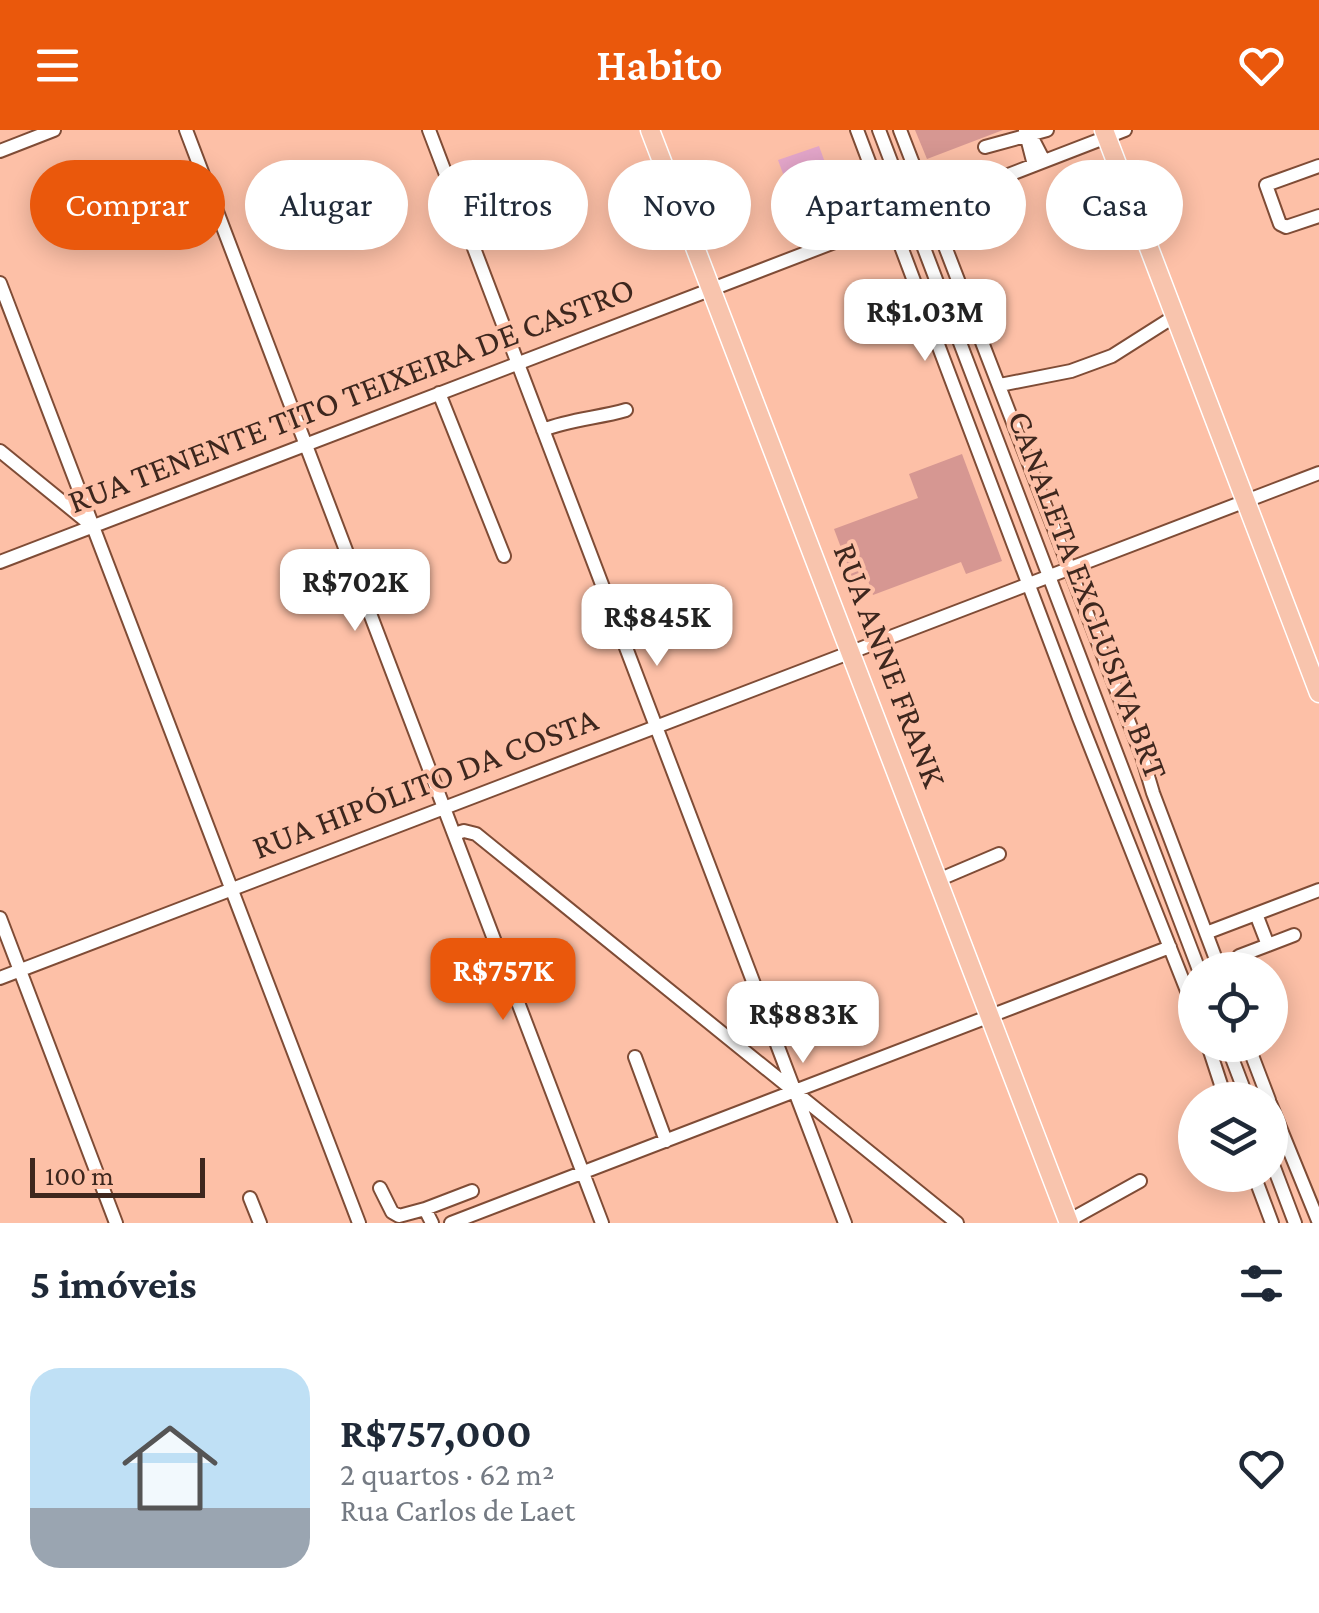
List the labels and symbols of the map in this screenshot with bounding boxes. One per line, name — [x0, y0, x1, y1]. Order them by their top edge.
street label: RUA TENENTE TITO TEIXEIRA DE CASTRO — [62, 269, 640, 521]
pin: R$1.03M — [833, 279, 1017, 364]
street label: CANALETA EXCLUSIVA BRT — [1000, 405, 1176, 785]
street label: RUA ANNE FRANK — [826, 538, 955, 793]
pin: R$702K — [274, 549, 436, 634]
pin: R$845K — [576, 584, 738, 669]
street label: RUA HIPÓLITO DA COSTA — [247, 699, 603, 867]
pin: R$757K — [422, 938, 584, 1023]
pin: R$883K — [722, 981, 884, 1066]
scale bar — [30, 1153, 205, 1198]

